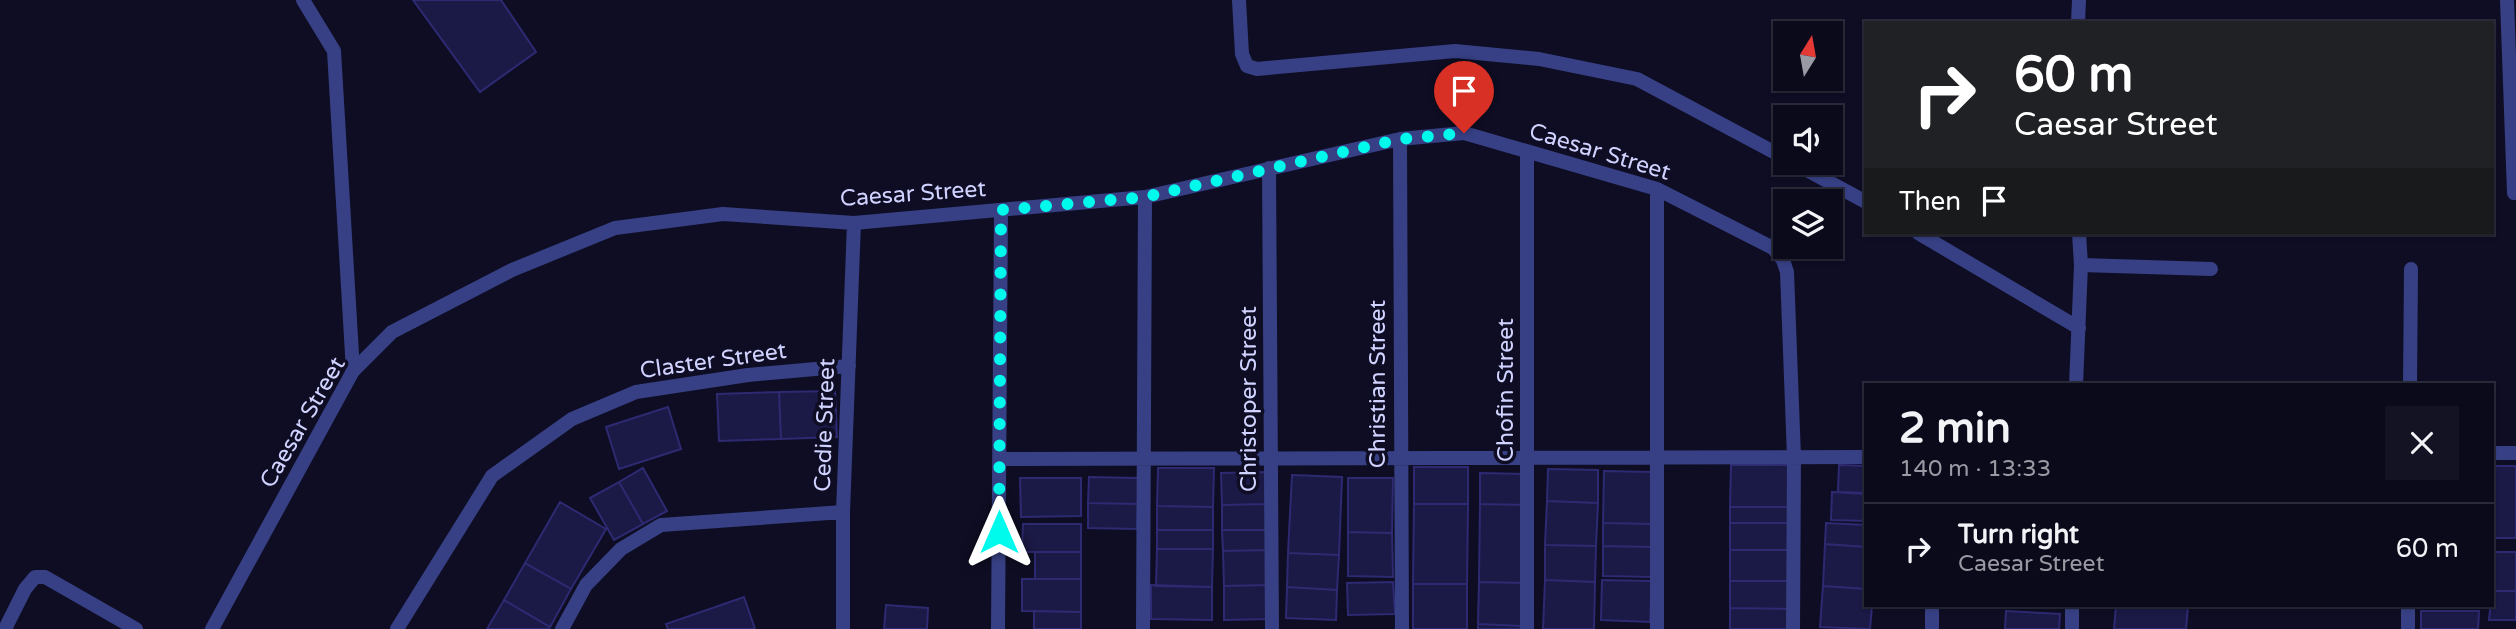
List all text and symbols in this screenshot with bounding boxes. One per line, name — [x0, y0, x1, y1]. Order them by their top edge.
north arrow — [1773, 21, 1843, 91]
map controls — [1773, 21, 1843, 259]
text: 60 m — [2014, 46, 2133, 105]
icon: right — [1899, 49, 1990, 140]
pin — [1434, 61, 1494, 133]
icon: arrive — [1445, 72, 1483, 110]
button: sound — [1773, 105, 1843, 175]
text: Caesar Street — [2014, 106, 2218, 144]
street label: Caesar Street — [1526, 117, 1674, 187]
street label: Caesar Street — [839, 175, 987, 213]
icon: arrive — [1975, 182, 2013, 220]
text: Then — [1899, 186, 1961, 217]
button: layers — [1773, 189, 1843, 259]
street label: Christian Street — [1364, 299, 1392, 468]
street label: Christoper Street — [1235, 306, 1263, 492]
street label: Chofin Street — [1492, 318, 1520, 462]
street label: Claster Street — [638, 337, 788, 385]
street label: Caesar Street — [254, 352, 352, 493]
street label: Cedie Street — [809, 358, 841, 492]
text: 2 min — [1899, 403, 2011, 454]
button: close — [2385, 406, 2459, 480]
text: 140 m · 13:33 — [1899, 455, 2051, 483]
position arrow — [962, 495, 1036, 569]
text: Turn right — [1958, 519, 2079, 550]
icon: right — [1899, 530, 1937, 568]
text: 60 m — [2396, 533, 2459, 564]
text: Caesar Street — [1958, 550, 2104, 578]

